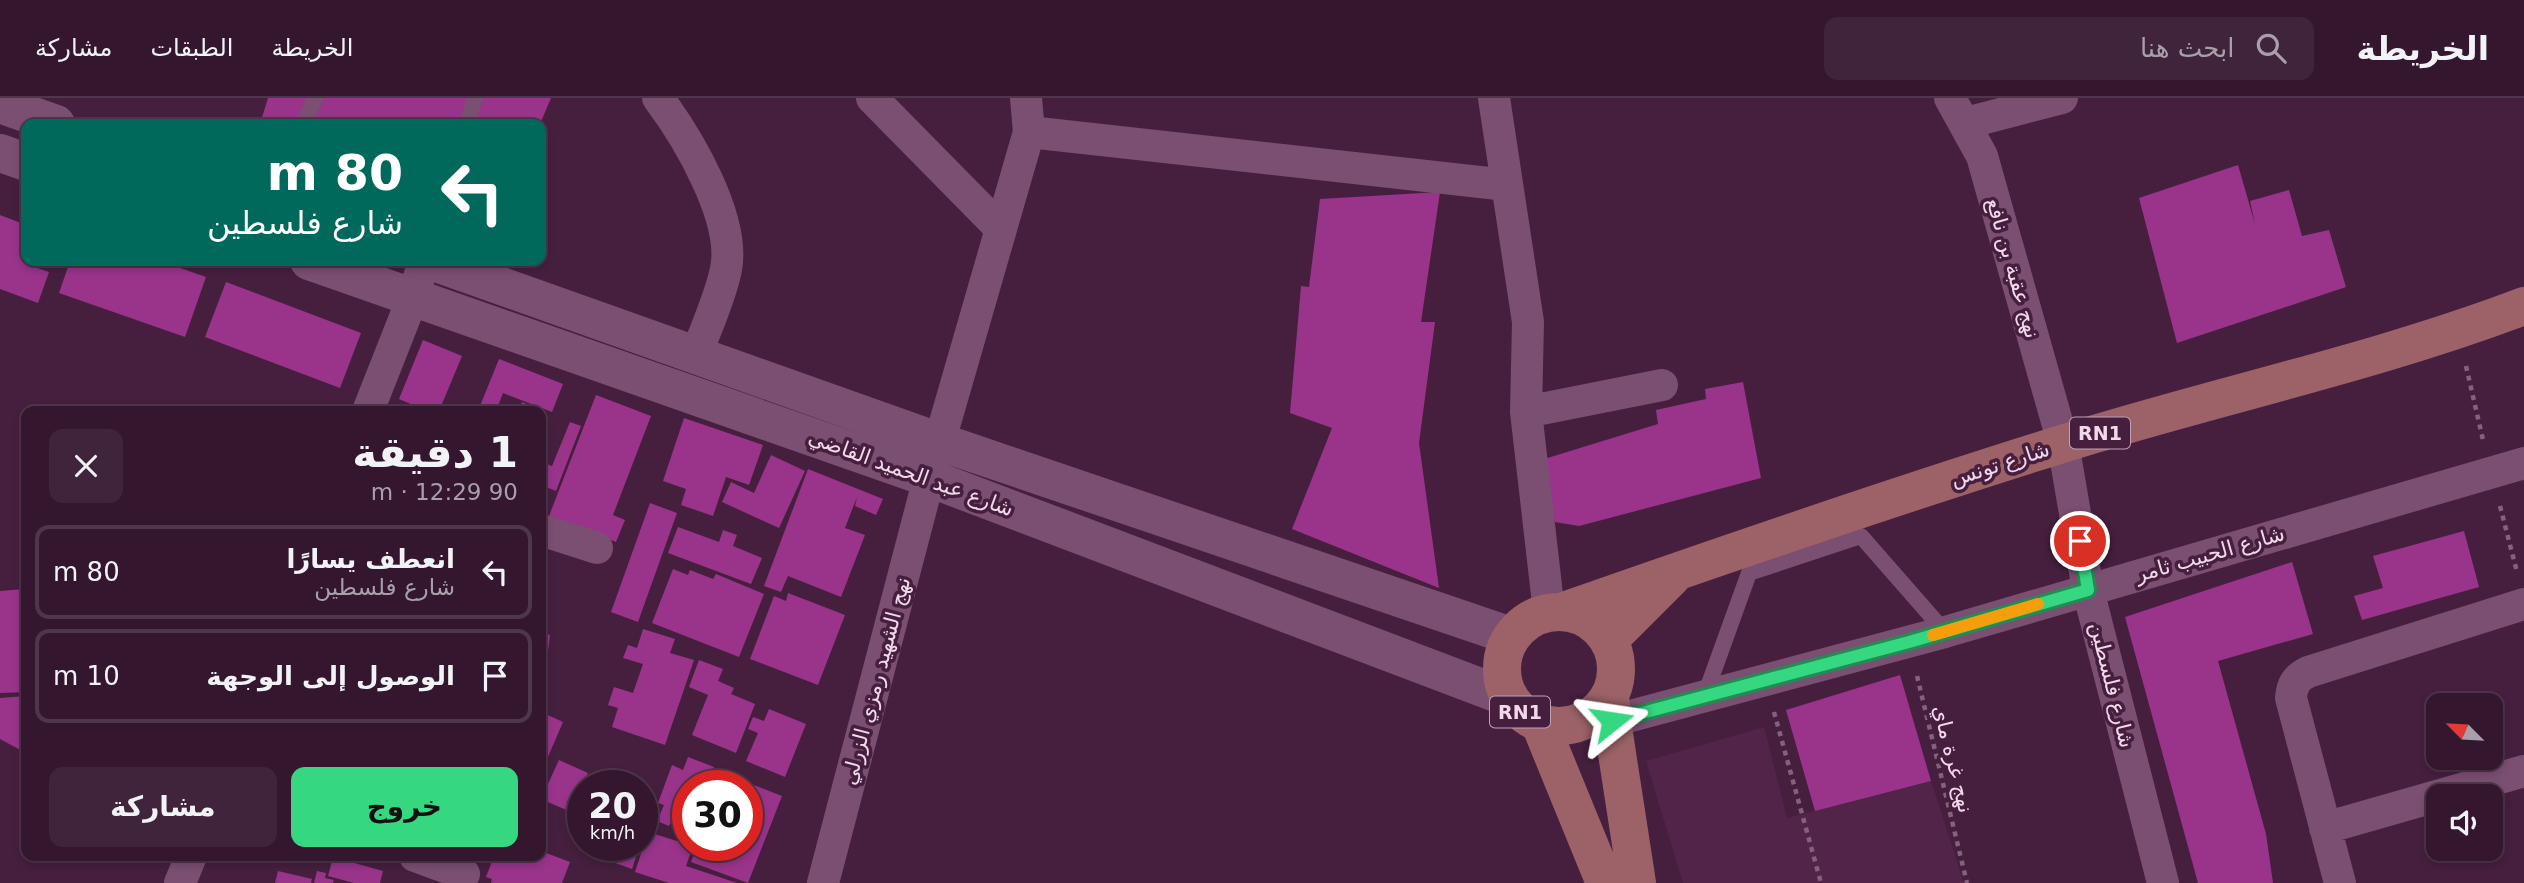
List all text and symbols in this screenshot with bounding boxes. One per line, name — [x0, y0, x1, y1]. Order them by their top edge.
search box — [1824, 17, 2314, 80]
icon: search — [2252, 29, 2290, 67]
text: الخريطة — [2356, 29, 2489, 68]
text: ابحث هنا — [2140, 33, 2234, 63]
text: مشاركة — [35, 34, 112, 62]
text: الطبقات — [150, 34, 233, 62]
text: الخريطة — [271, 34, 353, 62]
text: 80 m — [267, 145, 403, 202]
icon: left — [427, 147, 518, 238]
street label: نهج عقبة بن نافع — [1981, 195, 2045, 341]
text: شارع فلسطين — [207, 204, 403, 242]
road number: RN1 — [2070, 418, 2130, 448]
street label: شارع عبد الحميد القاضي — [805, 425, 1017, 521]
text: 1 دقيقة — [352, 428, 518, 477]
button: close — [49, 429, 123, 503]
street label: شارع تونس — [1947, 437, 2053, 491]
text: 90 m · 12:29 — [371, 479, 518, 505]
pin — [2050, 511, 2110, 571]
street label: شارع الحبيب ثامر — [2132, 521, 2287, 587]
icon: arrive — [2061, 522, 2099, 560]
text: انعطف يسارًا — [286, 544, 455, 574]
icon: left — [476, 553, 514, 591]
text: 80 m — [53, 557, 120, 587]
text: شارع فلسطين — [314, 574, 455, 600]
street label: نهج الشهيد رمزي الزرلي — [837, 574, 915, 788]
street label: شارع فلسطين — [2085, 620, 2139, 750]
icon: arrive — [476, 657, 514, 695]
text: 10 m — [53, 661, 120, 691]
text: الوصول إلى الوجهة — [206, 661, 455, 691]
position arrow — [1575, 684, 1649, 758]
north arrow — [2426, 693, 2502, 770]
map controls — [2426, 693, 2503, 861]
road number: RN1 — [1490, 696, 1550, 727]
street label: نهج غرة ماي — [1928, 703, 1978, 815]
button: مشاركة — [49, 767, 277, 847]
button: خروج — [291, 767, 518, 847]
speed limit sign: 30 — [672, 770, 763, 861]
button: sound — [2426, 784, 2503, 861]
text: 20 — [588, 786, 637, 826]
text: km/h — [590, 822, 635, 843]

